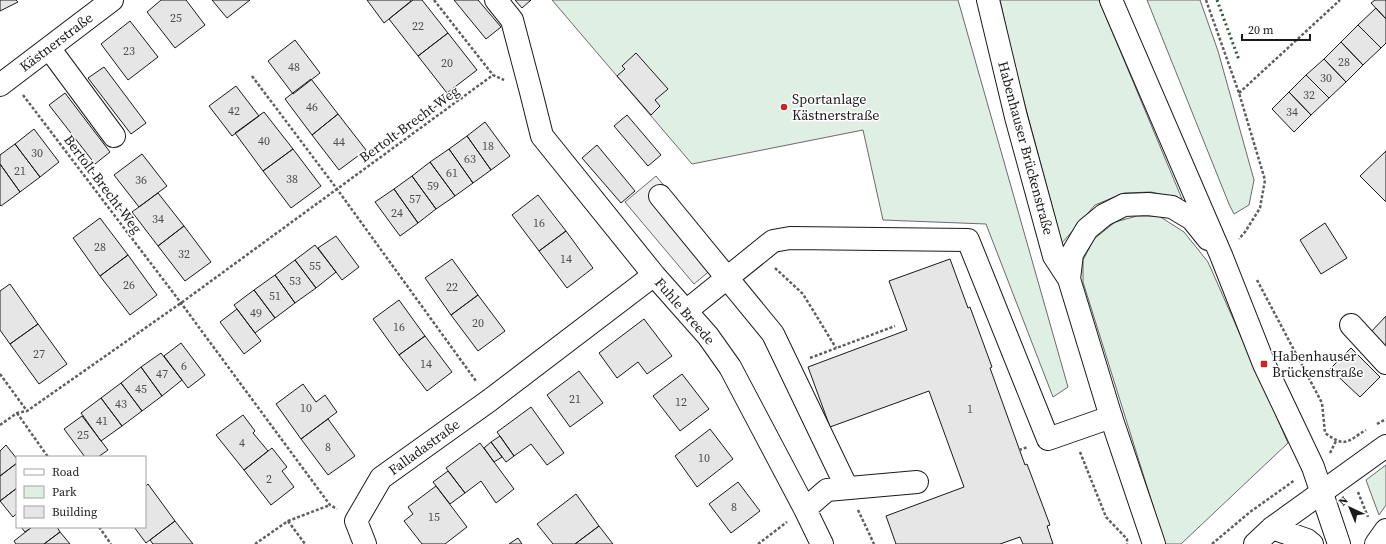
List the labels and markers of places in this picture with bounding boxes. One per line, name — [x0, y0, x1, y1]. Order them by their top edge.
place label: Sportanlage Kästnerstraße — [792, 89, 879, 125]
marker: Sportanlage Kästnerstraße — [779, 102, 789, 112]
place label: Habenhauser Brückenstraße — [1272, 346, 1363, 382]
marker: Habenhauser Brückenstraße — [1259, 359, 1269, 369]

